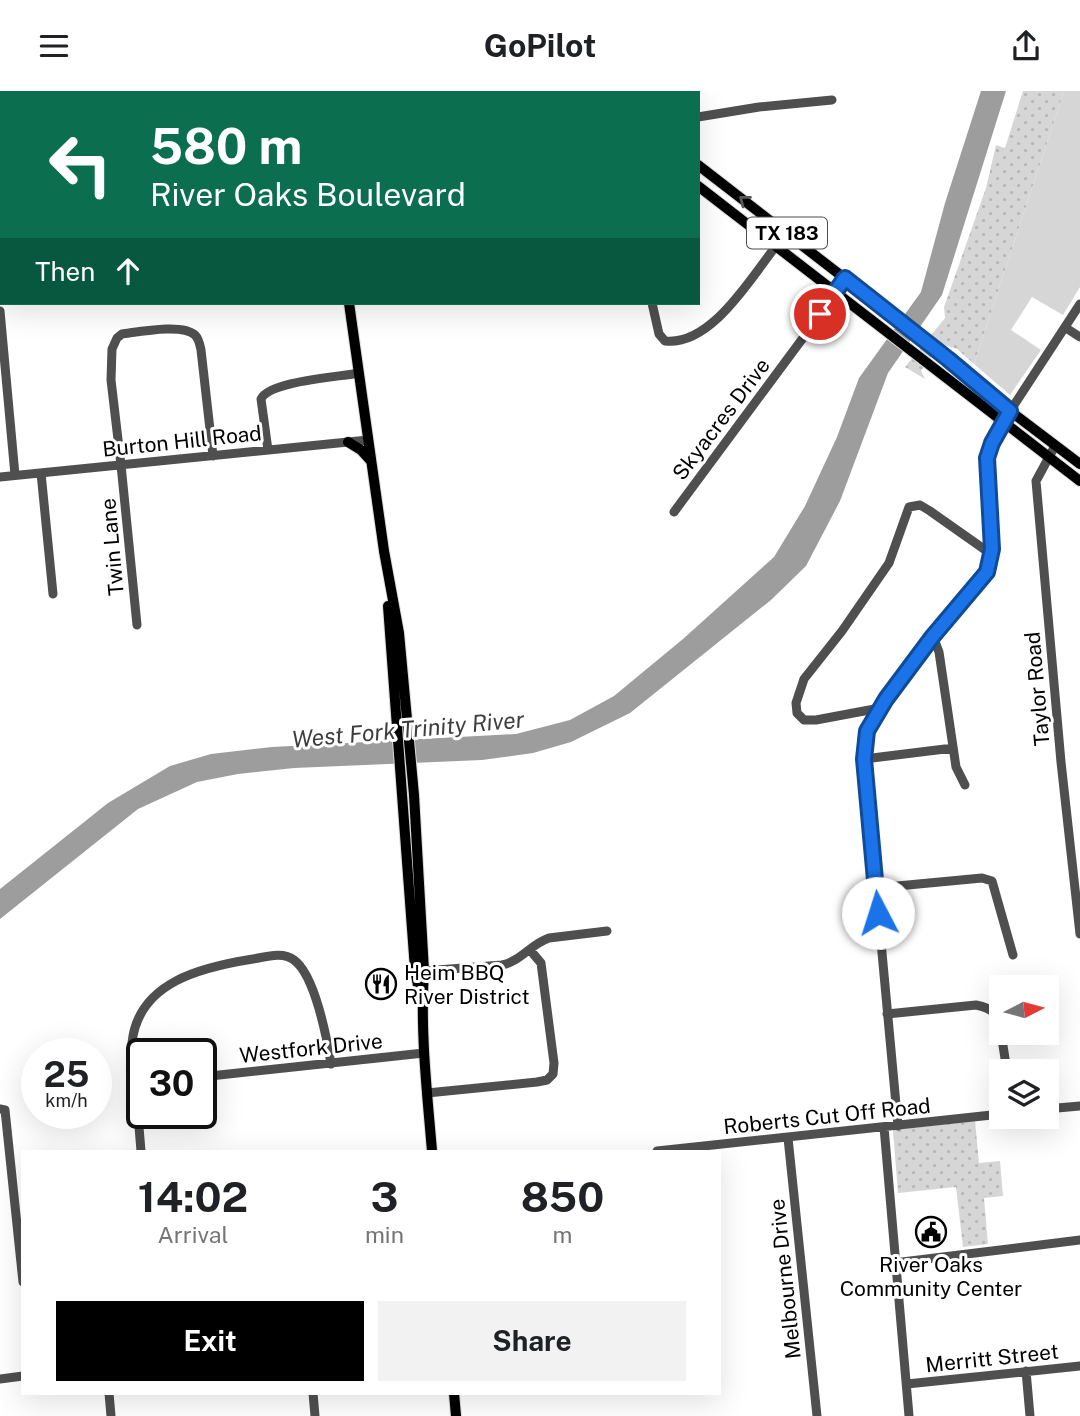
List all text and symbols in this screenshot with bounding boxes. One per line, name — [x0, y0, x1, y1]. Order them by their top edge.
icon: menu — [35, 27, 73, 65]
text: GoPilot — [484, 27, 596, 64]
icon: share — [1007, 27, 1045, 65]
text: 580 m — [150, 117, 302, 175]
icon: left — [35, 119, 126, 210]
text: River Oaks Boulevard — [150, 176, 466, 213]
one-way arrow — [739, 196, 752, 209]
road number: TX 183 — [747, 217, 827, 249]
icon: ahead — [109, 252, 147, 290]
text: Then — [35, 256, 95, 287]
pin — [790, 284, 850, 344]
icon: arrive — [801, 295, 839, 333]
street label: Skyacres Drive — [667, 353, 775, 485]
street label: Burton Hill Road — [101, 420, 263, 462]
street label: Twin Lane — [95, 497, 129, 597]
street label: Taylor Road — [1020, 631, 1054, 747]
water label: West Fork Trinity River — [291, 705, 526, 753]
position arrow — [841, 876, 915, 950]
place label: Heim BBQ River District — [404, 960, 530, 1009]
restaurant icon: Heim BBQ River District — [364, 967, 398, 1001]
north arrow — [989, 975, 1059, 1045]
map controls — [989, 975, 1059, 1129]
street label: Westfork Drive — [238, 1028, 384, 1068]
speed limit sign: 30 — [126, 1038, 217, 1129]
text: 25 — [44, 1054, 89, 1095]
button: layers — [989, 1059, 1059, 1129]
text: km/h — [45, 1090, 88, 1111]
street label: Roberts Cut Off Road — [722, 1093, 932, 1139]
text: 14:02 — [138, 1172, 248, 1221]
text: 3 — [371, 1172, 398, 1221]
text: 850 — [521, 1172, 604, 1221]
street label: Melbourne Drive — [764, 1198, 806, 1360]
public building icon: River Oaks Community Center — [914, 1215, 948, 1249]
text: Arrival — [157, 1221, 229, 1248]
text: min — [365, 1221, 404, 1248]
text: m — [553, 1221, 572, 1248]
place label: River Oaks Community Center — [840, 1252, 1022, 1301]
button: Exit — [56, 1301, 364, 1381]
button: Share — [378, 1301, 686, 1381]
street label: Merritt Street — [924, 1339, 1060, 1377]

